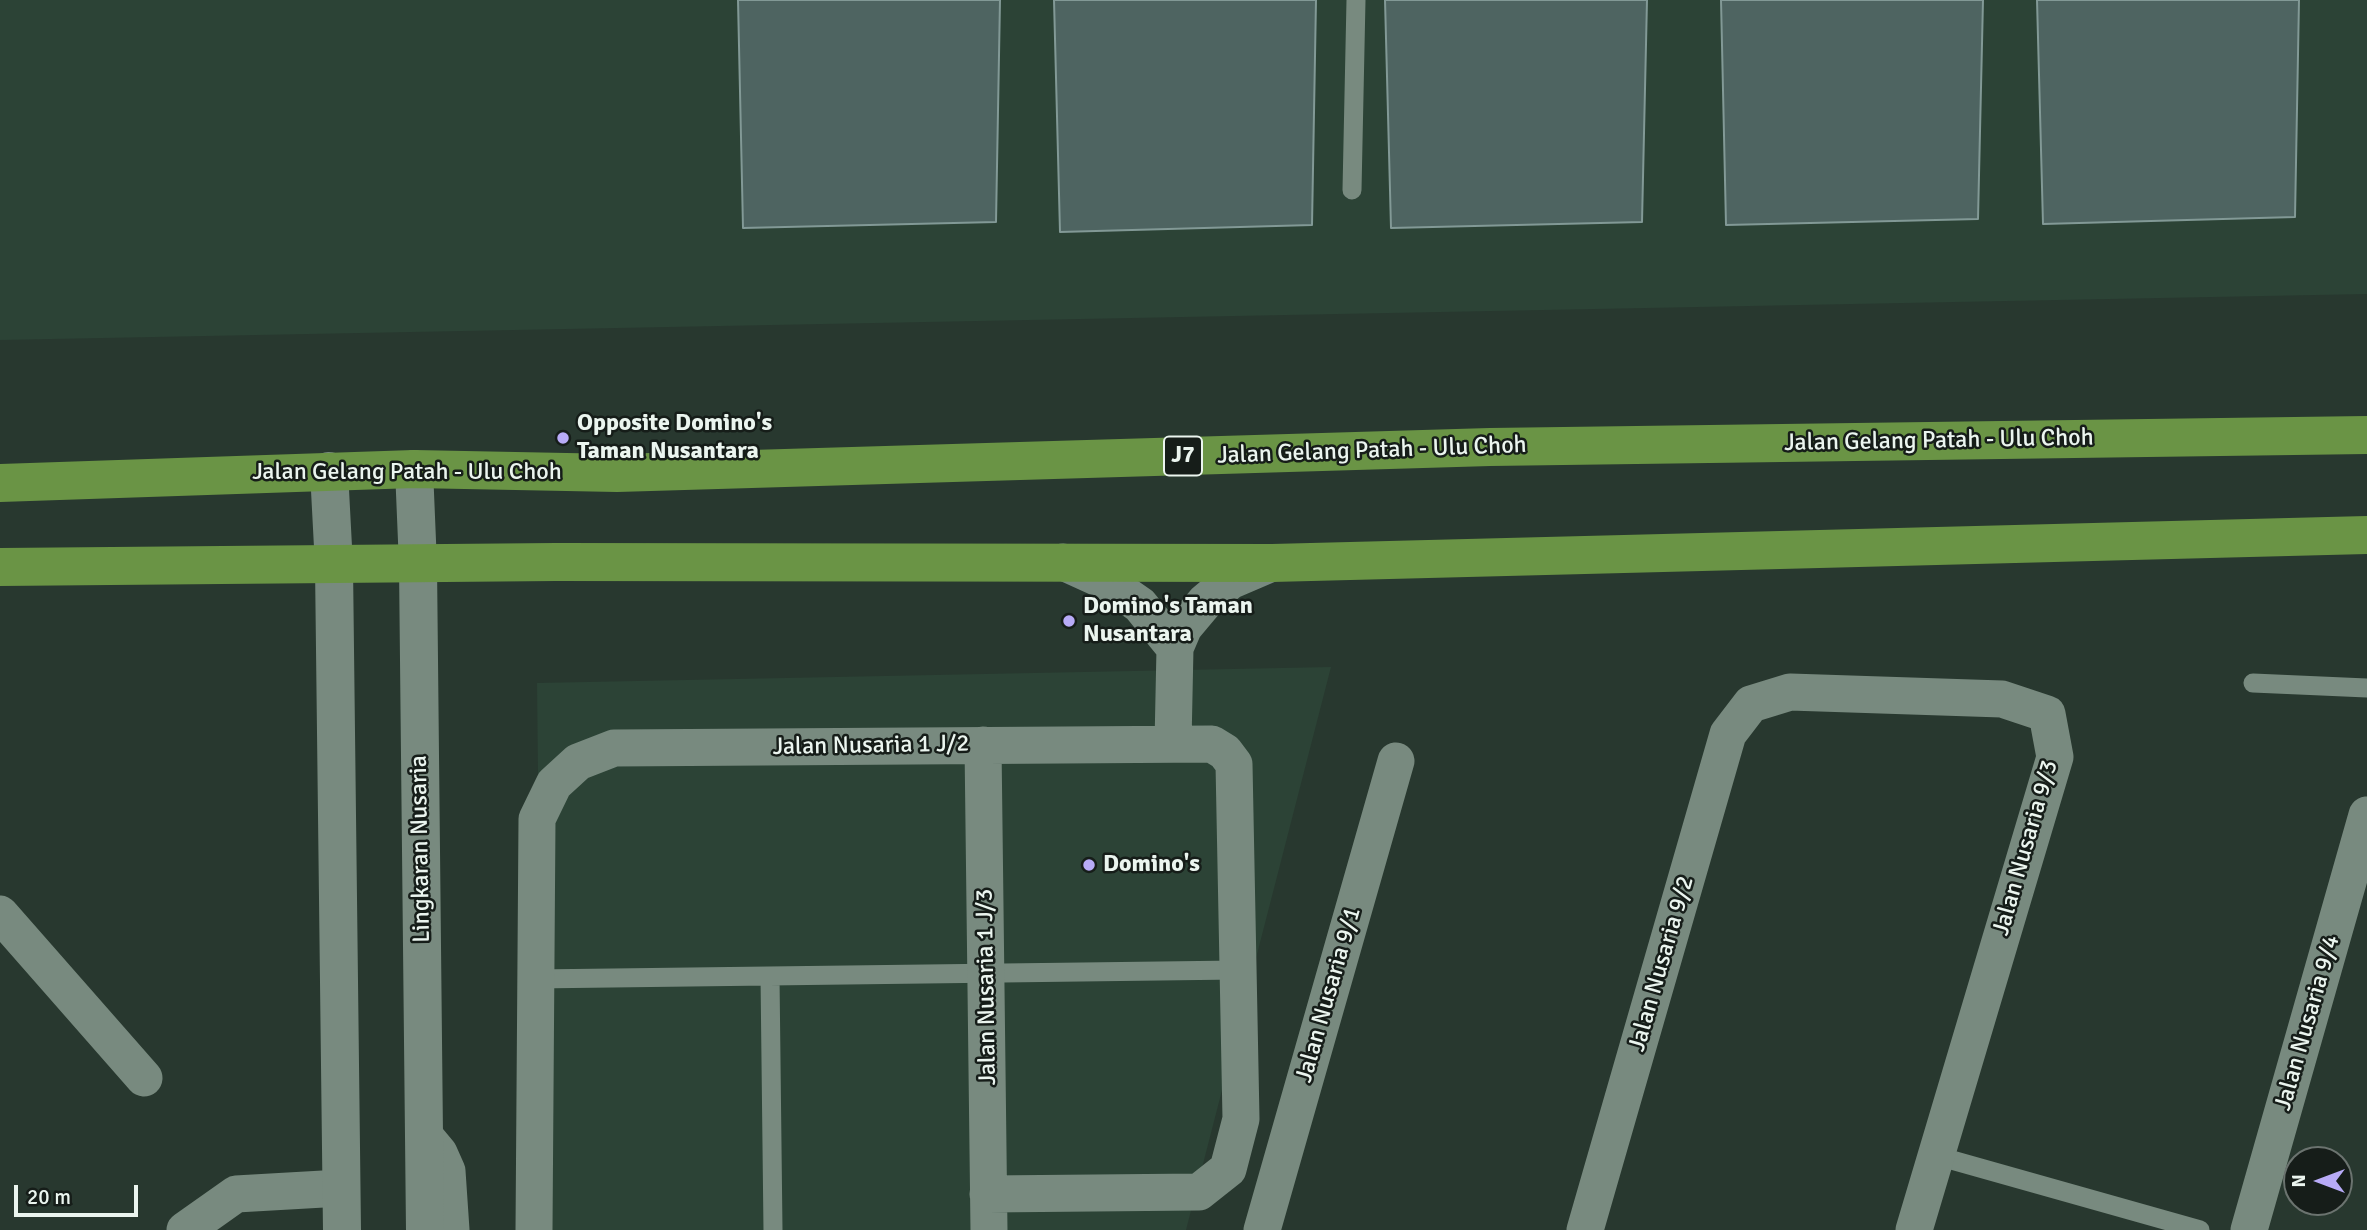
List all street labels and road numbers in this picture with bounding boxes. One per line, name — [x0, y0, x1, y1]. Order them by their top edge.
street label: Jalan Gelang Patah - Ulu Choh — [1784, 424, 2094, 458]
street label: Jalan Gelang Patah - Ulu Choh — [1217, 431, 1527, 471]
road number: J7 — [1164, 436, 1202, 476]
street label: Jalan Gelang Patah - Ulu Choh — [252, 459, 562, 487]
street label: Jalan Nusaria 1 J/2 — [772, 730, 970, 762]
street label: Lingkaran Nusaria — [405, 755, 437, 943]
street label: Jalan Nusaria 9/3 — [1987, 757, 2065, 939]
street label: Jalan Nusaria 9/2 — [1623, 873, 1701, 1055]
street label: Jalan Nusaria 1 J/3 — [971, 888, 1003, 1086]
street label: Jalan Nusaria 9/1 — [1290, 904, 1368, 1086]
street label: Jalan Nusaria 9/4 — [2269, 932, 2347, 1114]

